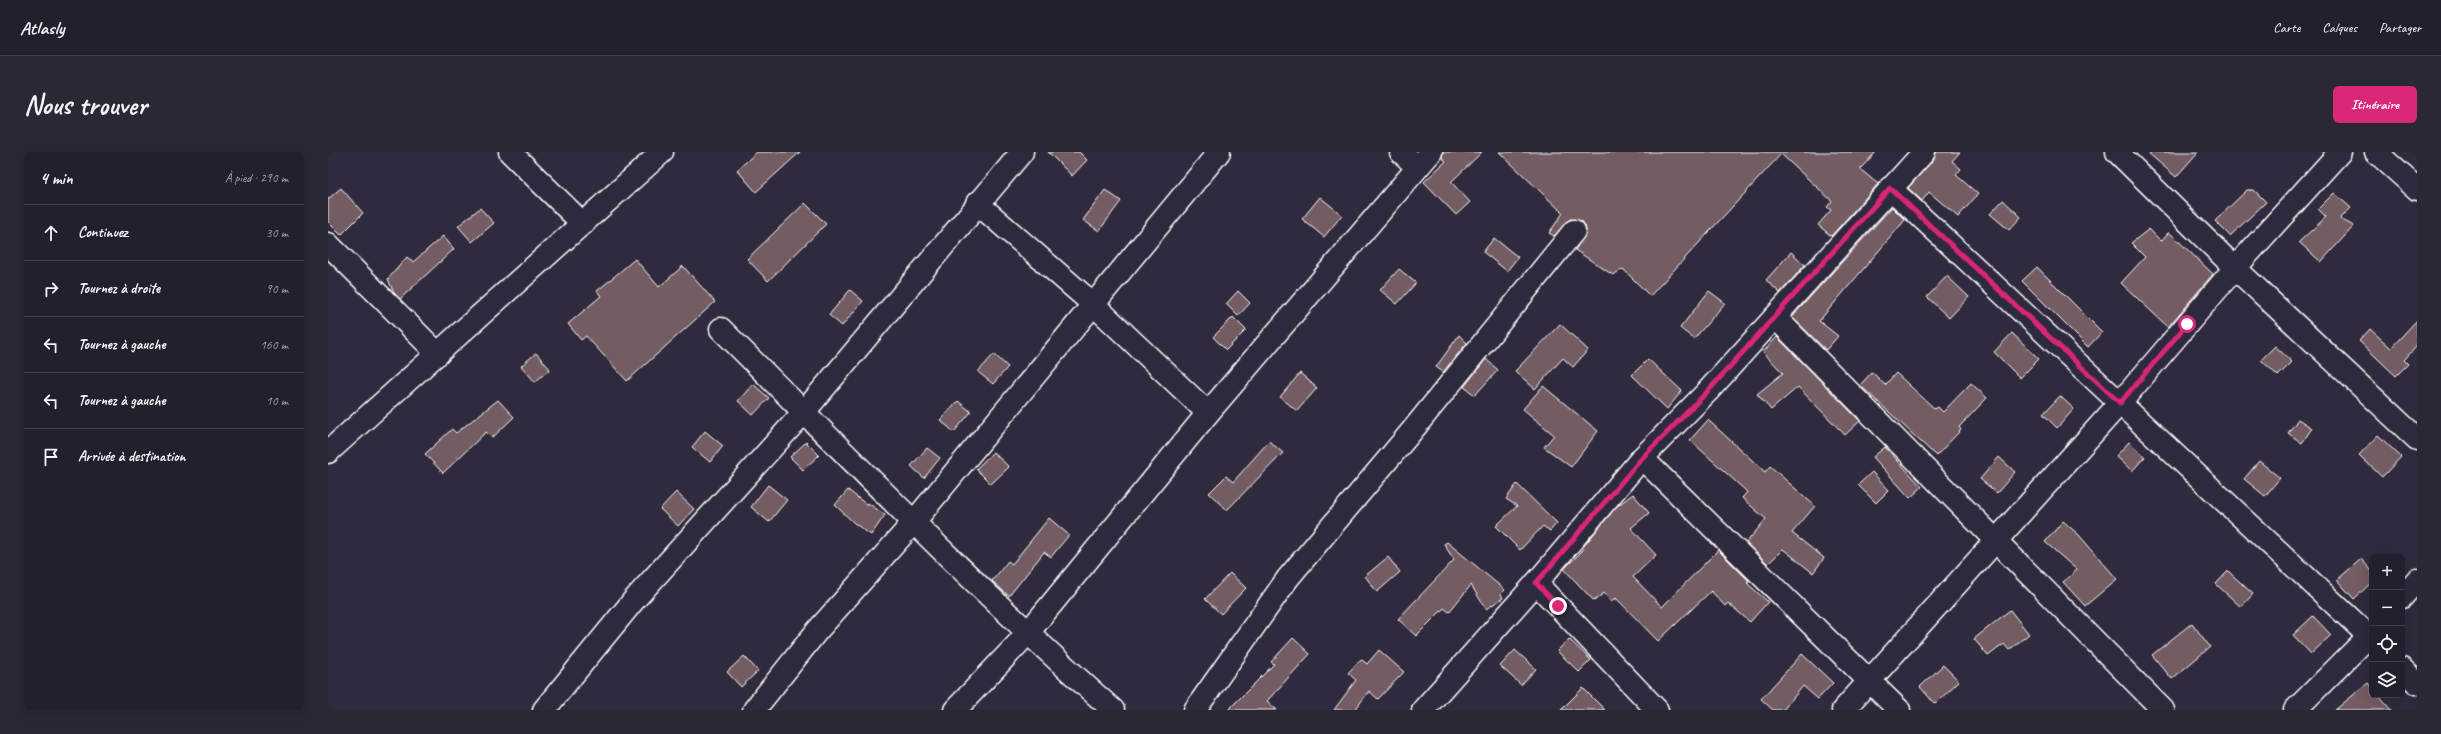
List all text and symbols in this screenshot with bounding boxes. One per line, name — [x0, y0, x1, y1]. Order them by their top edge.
text: Atlasly — [20, 16, 64, 40]
text: Carte — [2273, 19, 2300, 36]
text: Calques — [2322, 19, 2357, 36]
text: Partager — [2379, 19, 2421, 36]
button: Itinéraire — [2333, 86, 2417, 123]
text: Nous trouver — [24, 87, 147, 122]
text: 4 min — [40, 168, 73, 189]
text: À pied · 290 m — [225, 170, 288, 186]
icon: ahead — [40, 222, 62, 244]
text: Continuez — [78, 223, 128, 242]
text: 30 m — [266, 225, 288, 241]
icon: right — [40, 278, 62, 300]
text: Tournez à droite — [78, 279, 160, 298]
text: 90 m — [266, 281, 288, 297]
route start — [2178, 315, 2196, 333]
icon: left — [40, 334, 62, 356]
text: Tournez à gauche — [78, 335, 165, 354]
text: 160 m — [260, 337, 288, 353]
icon: left — [40, 390, 62, 412]
text: Tournez à gauche — [78, 391, 165, 410]
text: 10 m — [266, 393, 288, 409]
icon: arrive — [40, 446, 62, 468]
text: Arrivée à destination — [78, 447, 186, 466]
map controls — [2369, 554, 2405, 698]
button: + — [2369, 554, 2405, 590]
button: − — [2369, 590, 2405, 626]
route end — [1549, 597, 1567, 615]
button: locate — [2369, 626, 2405, 662]
button: layers — [2369, 662, 2405, 698]

